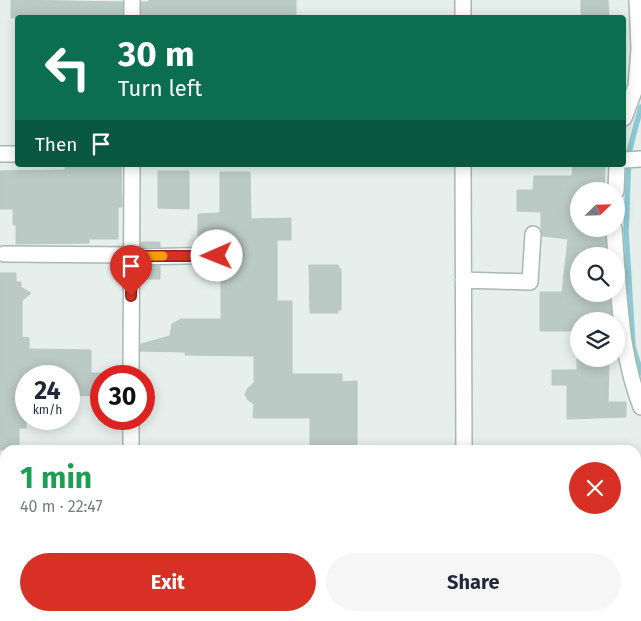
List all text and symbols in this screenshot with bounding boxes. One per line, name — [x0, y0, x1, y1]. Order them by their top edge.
text: 30 m — [118, 33, 195, 75]
icon: left — [35, 35, 100, 100]
text: Turn left — [118, 75, 202, 102]
icon: arrive — [87, 130, 115, 158]
text: Then — [35, 133, 77, 156]
north arrow — [570, 182, 625, 238]
map controls — [570, 182, 625, 367]
position arrow — [190, 229, 242, 281]
pin — [110, 245, 152, 296]
button: search — [570, 247, 625, 302]
icon: arrive — [117, 252, 145, 280]
button: layers — [570, 312, 625, 367]
speed limit sign: 30 — [90, 365, 155, 430]
text: 24 — [34, 376, 61, 406]
text: km/h — [33, 403, 62, 417]
text: 1 min — [20, 460, 92, 496]
button: close — [569, 462, 621, 514]
text: 40 m · 22:47 — [20, 497, 103, 516]
button: Exit — [20, 553, 316, 611]
button: Share — [326, 553, 621, 611]

